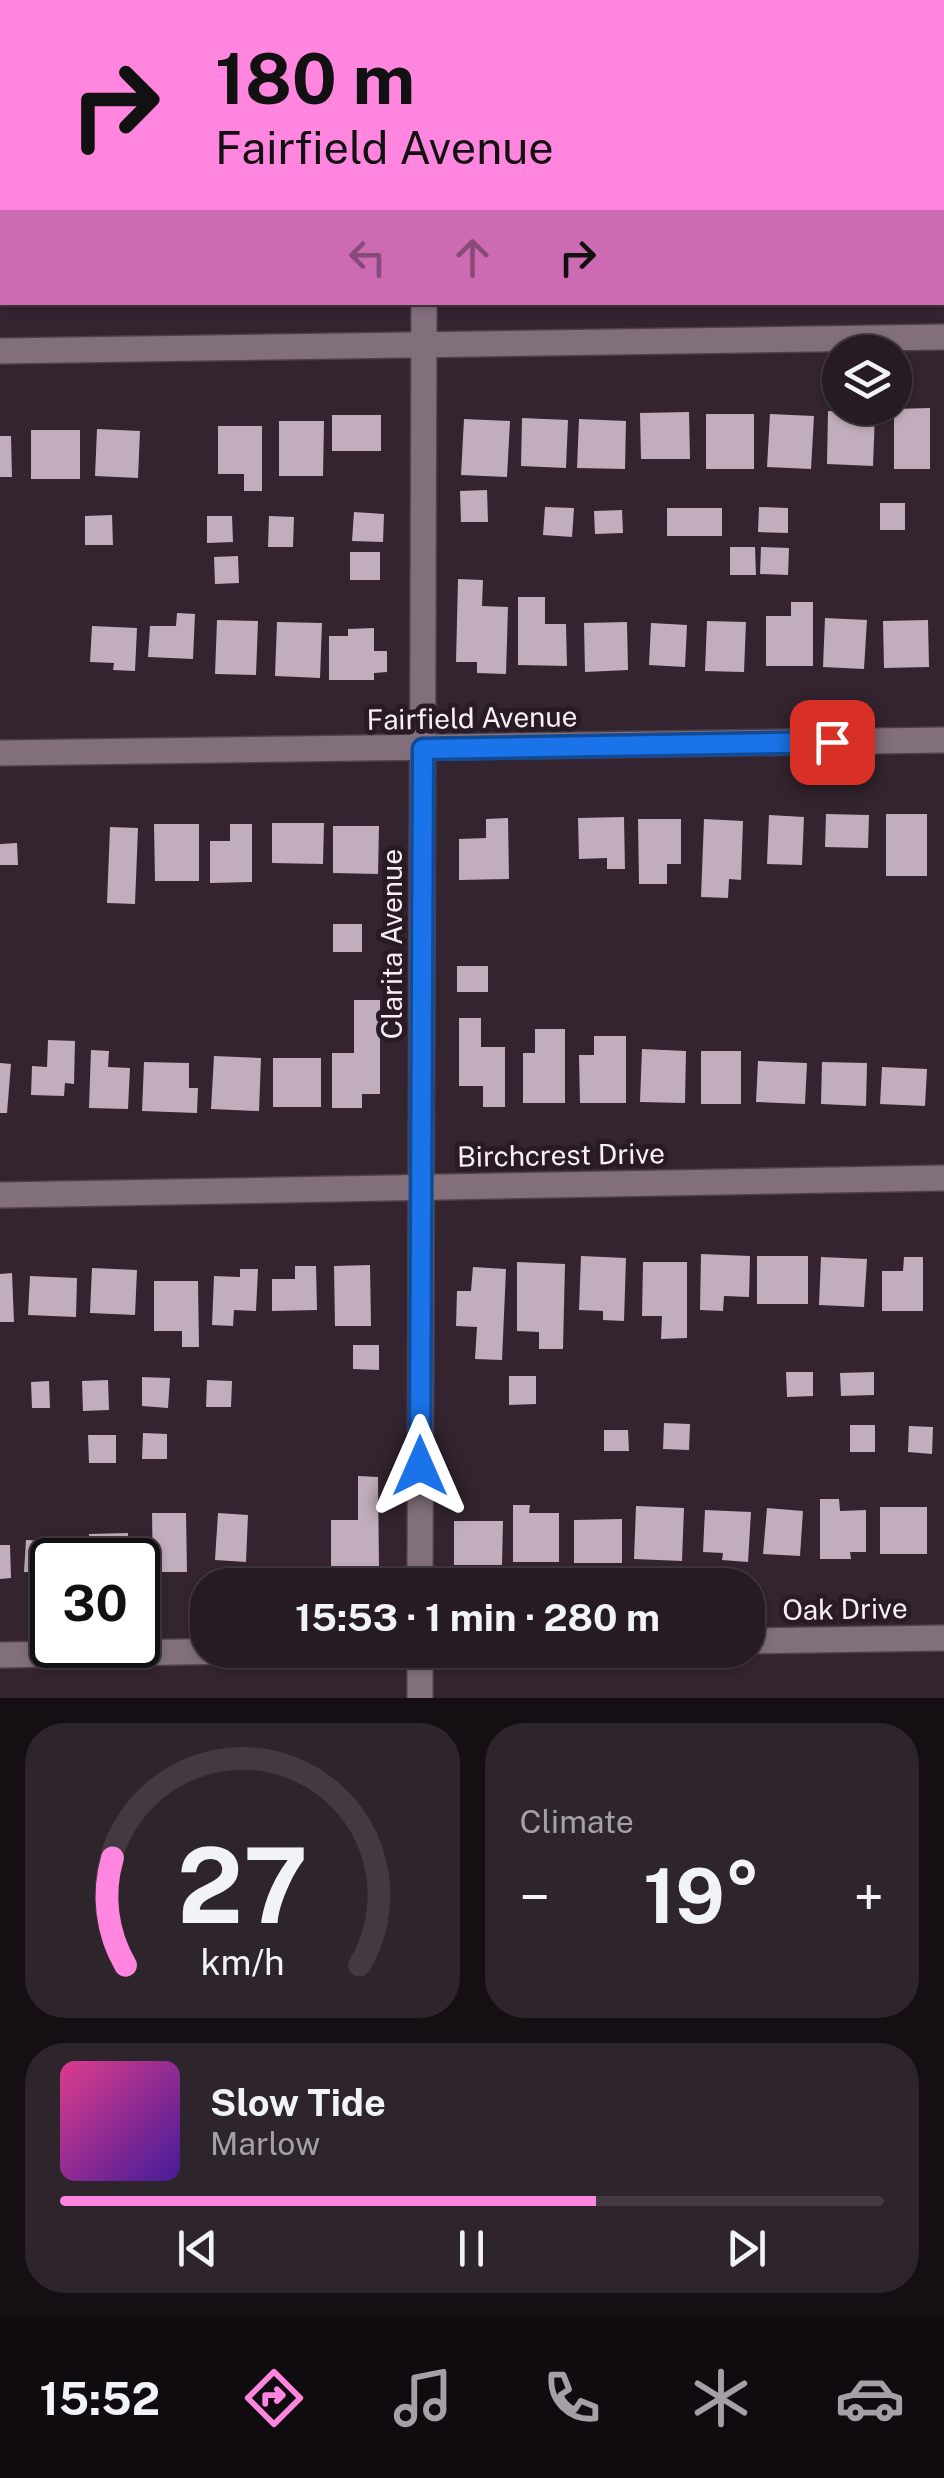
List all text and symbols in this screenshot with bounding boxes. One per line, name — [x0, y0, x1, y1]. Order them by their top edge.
text: 180 m — [215, 37, 415, 120]
icon: right — [50, 40, 180, 170]
text: Fairfield Avenue — [215, 121, 554, 174]
icon: left — [340, 230, 395, 285]
icon: ahead — [445, 230, 500, 285]
icon: right — [550, 230, 605, 285]
map controls — [822, 335, 912, 425]
button: layers — [822, 335, 912, 425]
street label: Fairfield Avenue — [366, 699, 578, 736]
pin — [790, 700, 875, 785]
icon: arrive — [805, 715, 860, 770]
street label: Clarita Avenue — [375, 849, 408, 1039]
street label: Birchcrest Drive — [457, 1136, 665, 1173]
position arrow — [368, 1414, 472, 1518]
speed limit sign: 30 — [30, 1538, 160, 1668]
street label: Oak Drive — [782, 1591, 908, 1626]
text: 15:53 · 1 min · 280 m — [295, 1595, 660, 1640]
text: Climate — [520, 1803, 634, 1840]
text: 27 — [177, 1824, 308, 1946]
text: 19° — [643, 1852, 760, 1940]
text: − — [520, 1865, 550, 1929]
text: + — [853, 1865, 884, 1929]
text: km/h — [200, 1941, 284, 1983]
text: Slow Tide — [210, 2080, 386, 2125]
text: Marlow — [210, 2125, 320, 2162]
icon: previous — [170, 2221, 225, 2276]
icon: pause — [444, 2221, 499, 2276]
icon: next — [719, 2221, 774, 2276]
icon: directions — [239, 2363, 309, 2433]
icon: music — [388, 2363, 458, 2433]
icon: phone — [537, 2363, 607, 2433]
icon: climate — [686, 2363, 756, 2433]
icon: car — [835, 2363, 905, 2433]
text: 15:52 — [39, 2372, 160, 2425]

